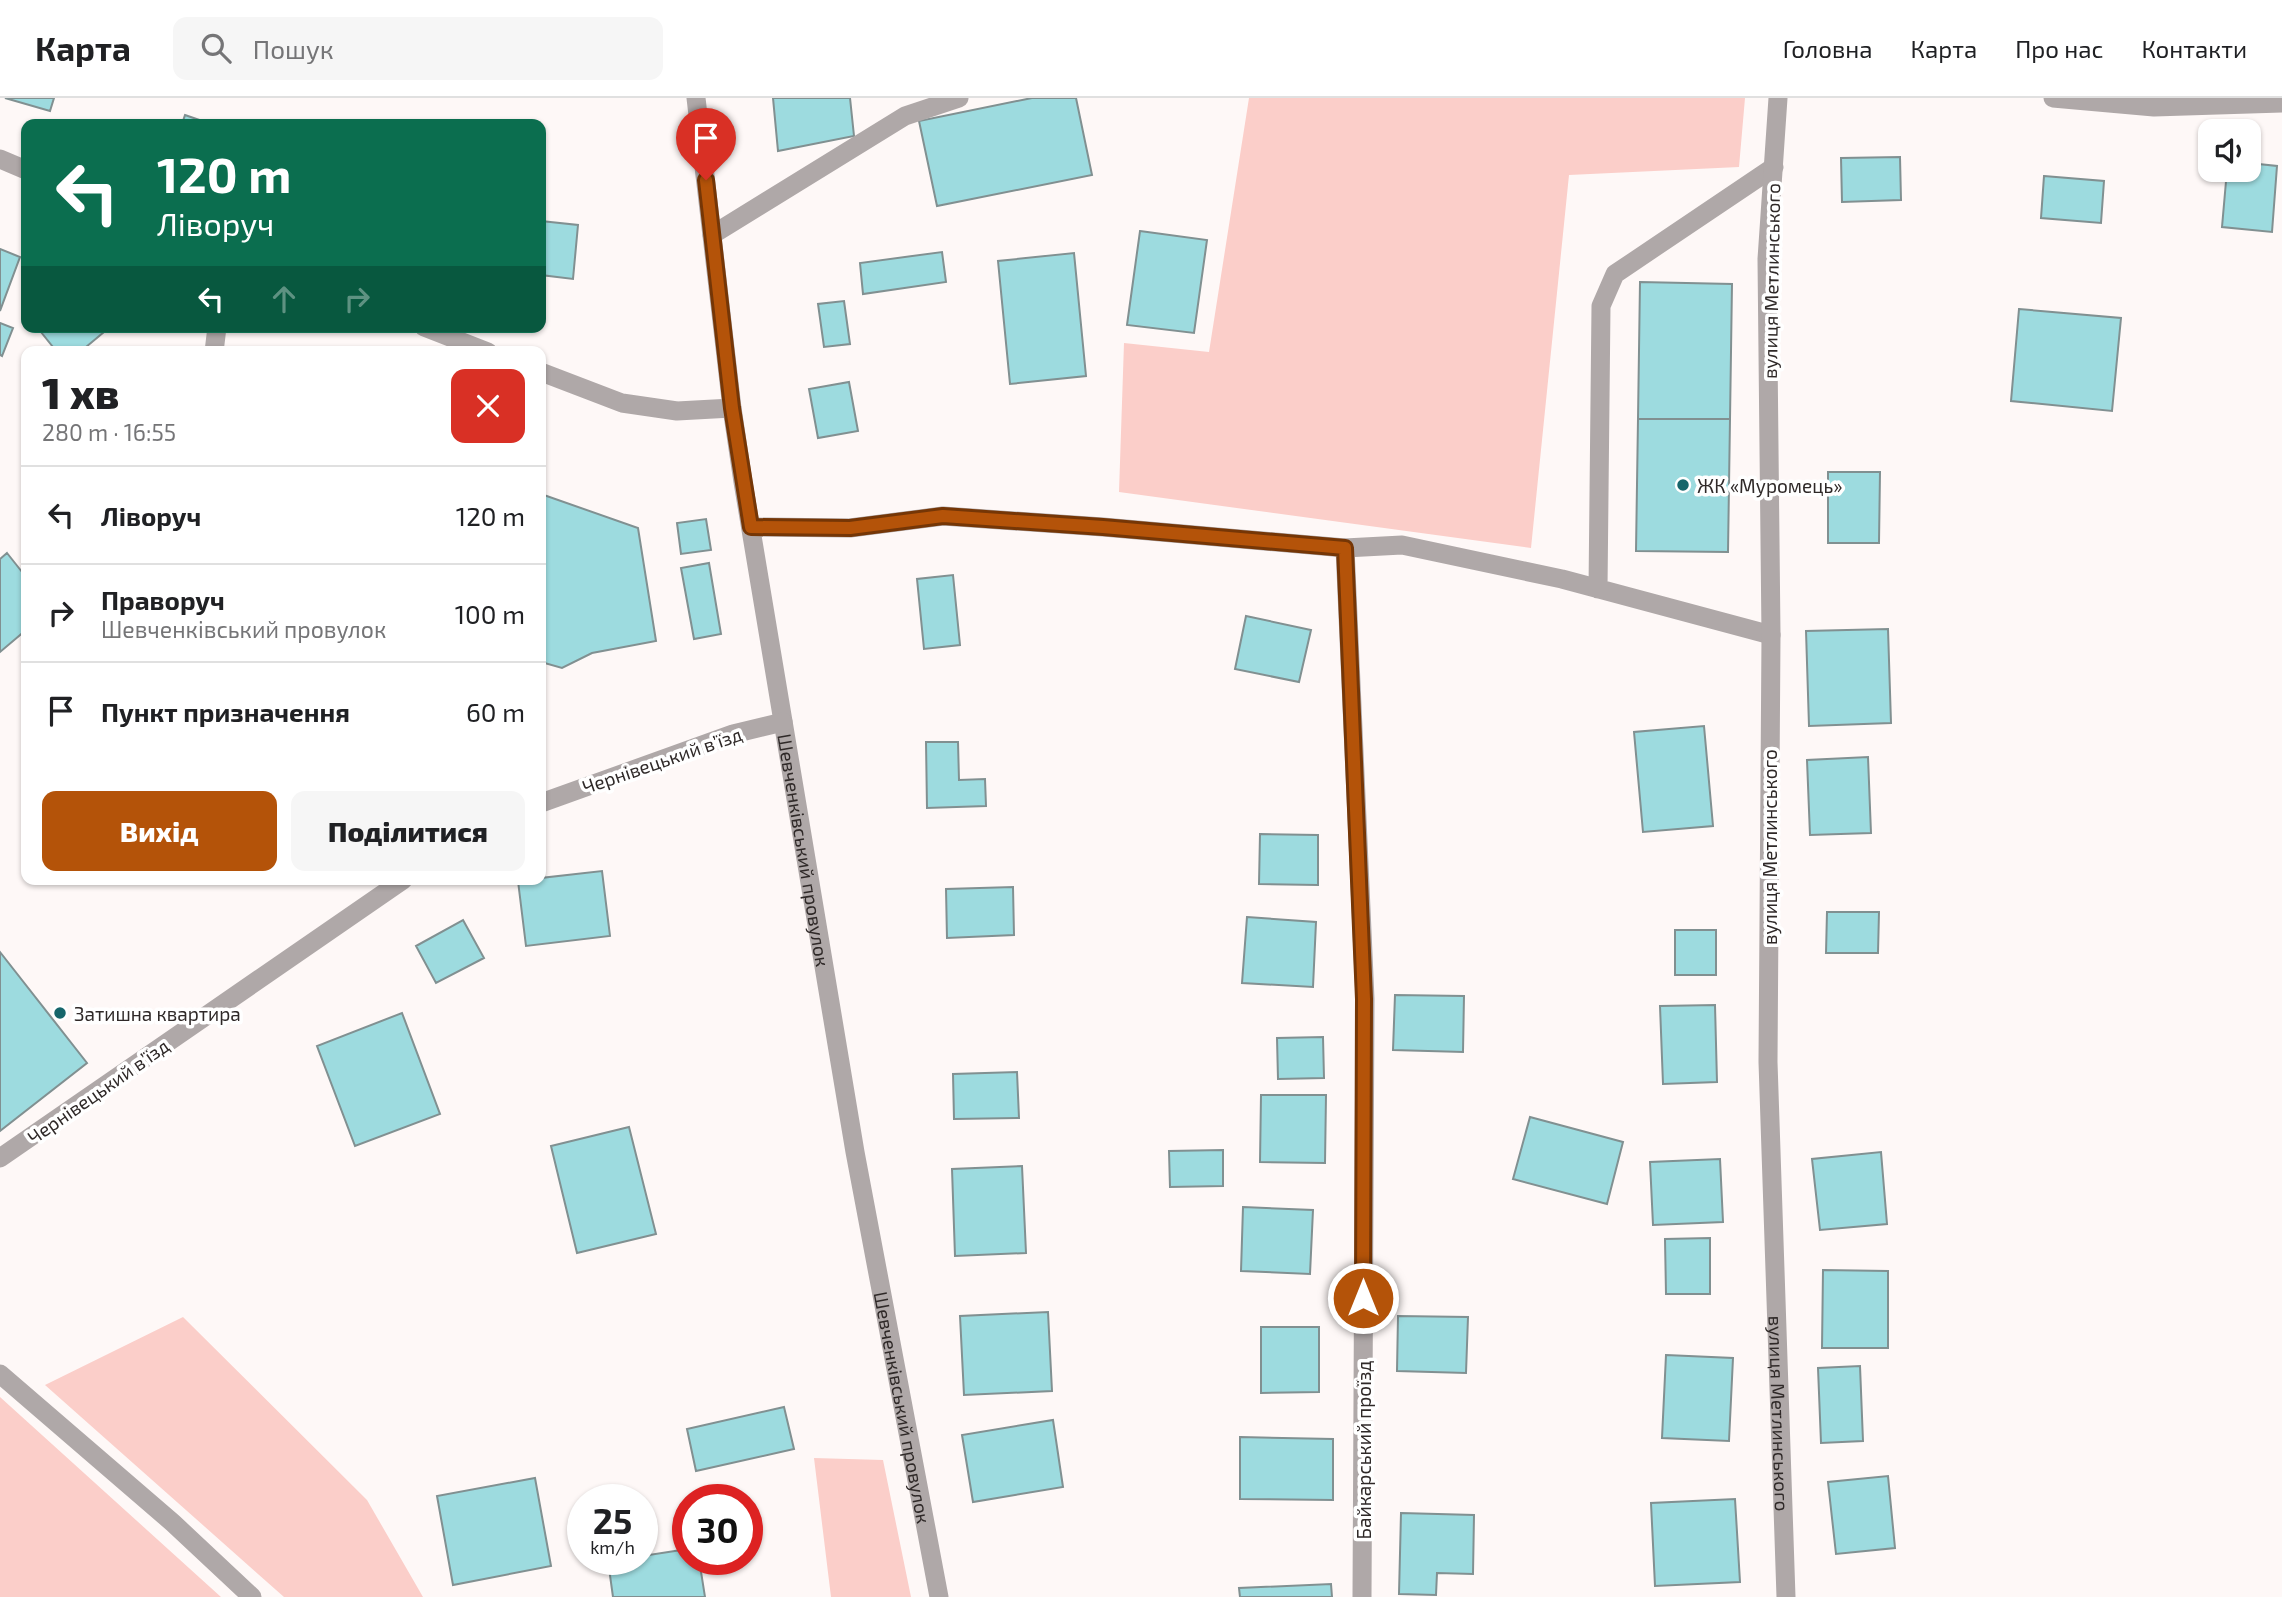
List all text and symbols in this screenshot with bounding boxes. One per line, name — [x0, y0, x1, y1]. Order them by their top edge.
search box — [173, 17, 663, 80]
text: Карта — [35, 28, 131, 68]
icon: search — [197, 29, 235, 67]
text: Пошук — [253, 33, 334, 64]
text: Головна — [1783, 34, 1873, 63]
text: Карта — [1911, 34, 1977, 63]
text: Про нас — [2015, 34, 2103, 63]
text: Контакти — [2141, 34, 2247, 63]
pin — [676, 108, 736, 180]
icon: arrive — [687, 119, 725, 157]
map controls — [2198, 119, 2261, 182]
button: sound — [2198, 119, 2261, 182]
text: 120 m — [157, 144, 291, 203]
icon: left — [42, 147, 133, 238]
street label: вулиця Метлинського — [1758, 183, 1785, 379]
text: Ліворуч — [157, 204, 274, 242]
icon: left — [192, 280, 230, 318]
icon: ahead — [265, 280, 303, 318]
icon: right — [338, 280, 376, 318]
text: 1 хв — [42, 367, 119, 417]
button: close — [451, 369, 525, 443]
text: 280 m · 16:55 — [42, 418, 176, 446]
place label: ЖК «Муромець» — [1697, 474, 1843, 498]
marker: ЖК «Муромець» — [1675, 477, 1691, 493]
icon: left — [42, 496, 80, 534]
text: Ліворуч — [101, 500, 201, 531]
text: 120 m — [456, 500, 525, 531]
text: Праворуч — [101, 584, 225, 615]
icon: right — [42, 594, 80, 632]
text: 100 m — [455, 598, 525, 629]
text: Шевченківський провулок — [101, 615, 386, 643]
icon: arrive — [42, 692, 80, 730]
text: Пункт призначення — [101, 696, 350, 727]
text: 60 m — [466, 696, 525, 727]
street label: Чернівецький вʼїзд — [579, 722, 745, 798]
street label: Шевченківський провулок — [774, 732, 835, 968]
street label: вулиця Метлинського — [1758, 749, 1782, 945]
button: Вихід — [42, 791, 277, 871]
button: Поділитися — [291, 791, 525, 871]
place label: Затишна квартира — [74, 1002, 241, 1025]
marker: Затишна квартира — [52, 1005, 68, 1021]
street label: Чернівецький вʼїзд — [23, 1034, 173, 1148]
position arrow — [1326, 1261, 1400, 1335]
street label: Шевченківський провулок — [870, 1289, 936, 1525]
street label: вулиця Метлинського — [1764, 1315, 1795, 1512]
street label: Байкарський проїзд — [1352, 1361, 1375, 1539]
speed limit sign: 30 — [672, 1484, 763, 1575]
text: 25 — [593, 1499, 632, 1541]
text: km/h — [590, 1536, 635, 1558]

